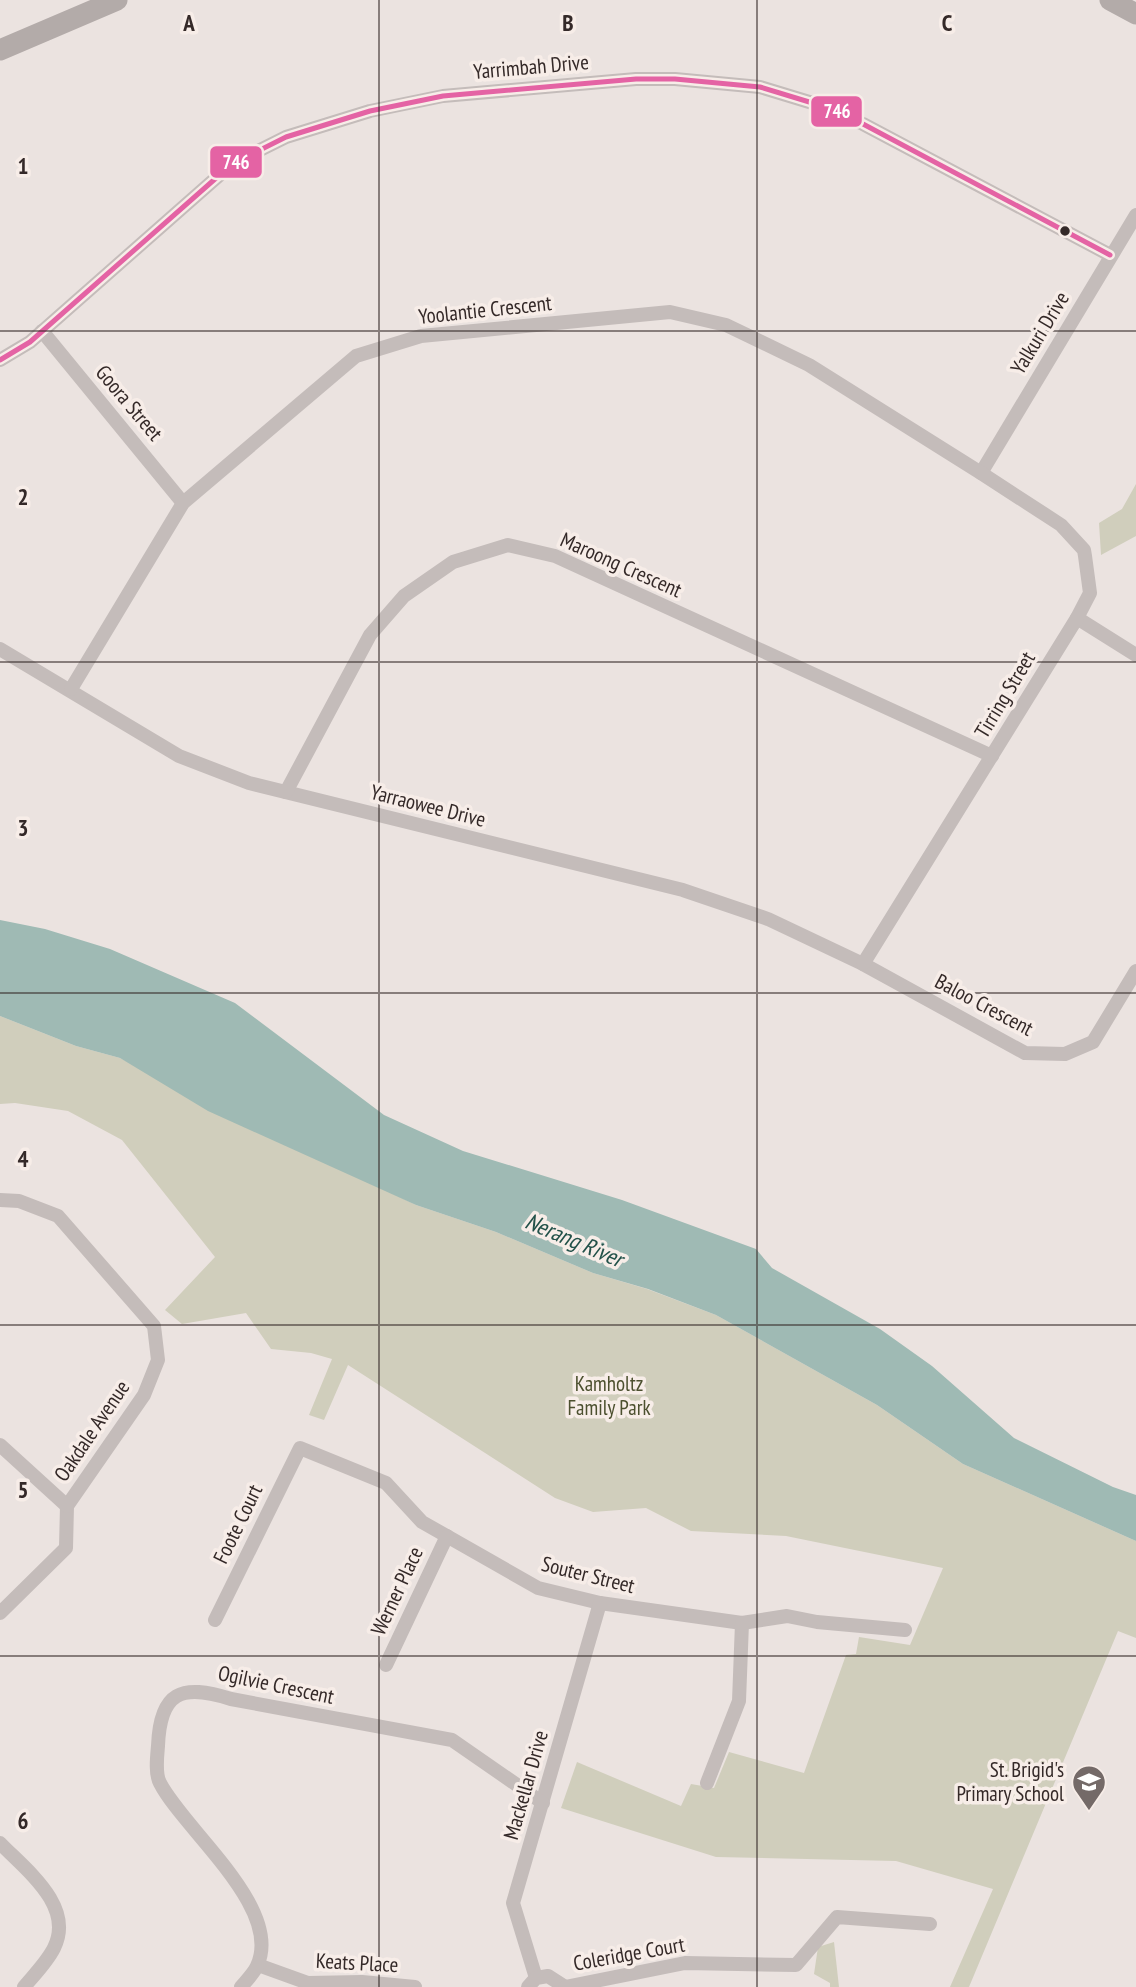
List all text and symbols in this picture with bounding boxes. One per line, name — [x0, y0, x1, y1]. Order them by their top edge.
text: A — [182, 8, 195, 37]
text: B — [562, 8, 574, 37]
text: C — [942, 8, 953, 37]
street label: Yarrimbah Drive — [472, 48, 590, 85]
line badge: 746 — [810, 95, 863, 128]
text: 746 — [823, 99, 851, 123]
line badge: 746 — [209, 145, 263, 179]
text: 746 — [222, 150, 250, 174]
text: 1 — [18, 151, 29, 180]
unlabelled marker — [1058, 224, 1072, 238]
street label: Yalkuri Drive — [1004, 286, 1075, 379]
street label: Yoolantie Crescent — [417, 289, 553, 330]
street label: Goora Street — [90, 359, 169, 446]
text: 2 — [18, 482, 29, 511]
street label: Maroong Crescent — [556, 526, 686, 603]
street label: Tirring Street — [968, 646, 1041, 743]
street label: Yarraowee Drive — [368, 778, 488, 833]
text: 3 — [18, 813, 29, 842]
street label: Baloo Crescent — [930, 967, 1038, 1042]
text: 4 — [18, 1144, 29, 1173]
water label: Nerang River — [521, 1206, 631, 1274]
park label: Kamholtz Family Park — [567, 1370, 651, 1421]
street label: Oakdale Avenue — [48, 1375, 135, 1486]
text: 5 — [18, 1475, 29, 1504]
street label: Foote Court — [207, 1480, 268, 1568]
street label: Werner Place — [364, 1542, 429, 1639]
street label: Souter Street — [539, 1550, 638, 1599]
street label: Ogilvie Crescent — [216, 1659, 337, 1710]
street label: Mackellar Drive — [497, 1727, 554, 1843]
place label: St. Brigid's Primary School — [956, 1756, 1064, 1807]
school or university icon: St. Brigid's Primary School — [1070, 1763, 1108, 1812]
text: 6 — [18, 1806, 29, 1835]
street label: Coleridge Court — [571, 1930, 687, 1977]
street label: Keats Place — [315, 1947, 399, 1978]

